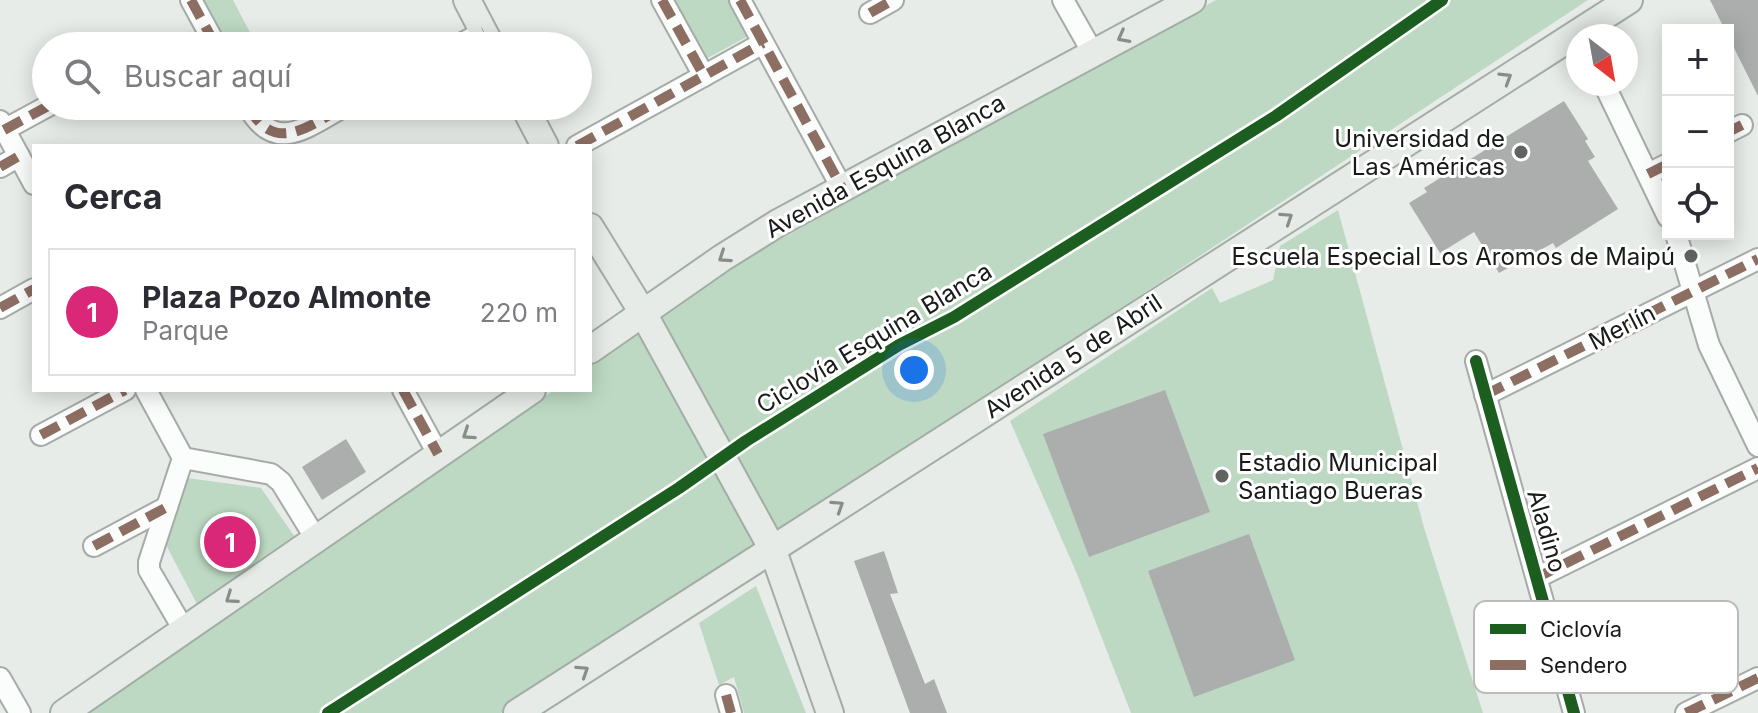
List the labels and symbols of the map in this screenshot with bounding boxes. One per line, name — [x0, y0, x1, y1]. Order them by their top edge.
north arrow — [1566, 24, 1638, 96]
one-way arrow — [1118, 27, 1132, 43]
one-way arrow — [1497, 73, 1511, 88]
street label: Avenida Esquina Blanca — [760, 88, 1010, 244]
place label: Universidad de Las Américas — [1334, 124, 1505, 181]
marker: Universidad de Las Américas — [1512, 143, 1530, 161]
one-way arrow — [1278, 213, 1292, 228]
place label: Escuela Especial Los Aromos de Maipú — [1232, 242, 1675, 271]
one-way arrow — [718, 247, 732, 262]
marker: Escuela Especial Los Aromos de Maipú — [1682, 247, 1700, 265]
street label: Ciclovía Esquina Blanca — [751, 256, 997, 420]
street label: Avenida 5 de Abril — [979, 288, 1167, 424]
street label: Merlín — [1584, 298, 1660, 356]
your location — [894, 350, 934, 390]
one-way arrow — [462, 424, 476, 439]
place label: Estadio Municipal Santiago Bueras — [1238, 448, 1438, 505]
marker: Estadio Municipal Santiago Bueras — [1213, 467, 1231, 485]
street label: Aladino — [1521, 486, 1573, 576]
one-way arrow — [829, 501, 843, 516]
pin: 1 — [204, 512, 256, 572]
one-way arrow — [225, 588, 239, 603]
legend — [1474, 601, 1738, 693]
text: Ciclovía — [1540, 616, 1622, 642]
text: Sendero — [1540, 652, 1627, 678]
one-way arrow — [574, 665, 588, 680]

